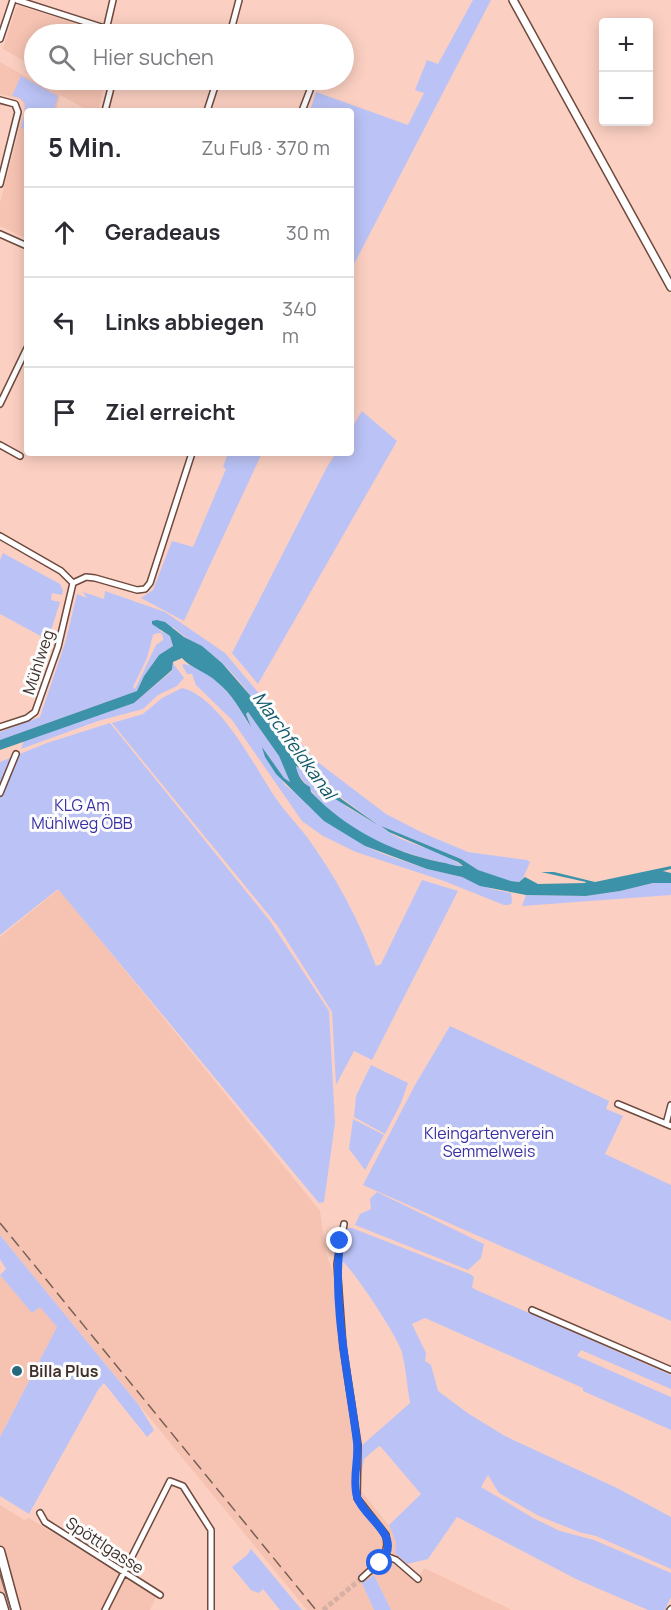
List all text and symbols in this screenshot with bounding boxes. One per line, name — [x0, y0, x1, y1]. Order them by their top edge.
map controls — [599, 18, 653, 126]
button: + — [599, 18, 653, 72]
search box — [24, 24, 354, 90]
icon: search — [45, 41, 78, 74]
text: Hier suchen — [93, 42, 214, 72]
button: − — [599, 72, 653, 126]
text: 5 Min. — [48, 129, 122, 165]
text: Zu Fuß · 370 m — [201, 134, 330, 161]
icon: ahead — [48, 216, 81, 249]
text: Geradeaus — [105, 217, 220, 247]
text: 30 m — [286, 219, 330, 246]
text: 340 m — [282, 295, 317, 349]
icon: left — [48, 306, 81, 339]
text: Links abbiegen — [105, 307, 264, 337]
icon: arrive — [48, 396, 81, 429]
text: Ziel erreicht — [105, 397, 236, 427]
street label: Mühlweg — [17, 627, 59, 697]
water label: Marchfeldkanal — [248, 686, 344, 806]
park label: KLG Am Mühlweg ÖBB — [31, 794, 133, 834]
park label: Kleingartenverein Semmelweis — [424, 1122, 554, 1162]
route end — [326, 1227, 352, 1253]
place label: Billa Plus — [29, 1360, 99, 1382]
marker: Billa Plus — [10, 1364, 24, 1378]
street label: Spöttlgasse — [62, 1512, 148, 1578]
route start — [366, 1549, 392, 1575]

